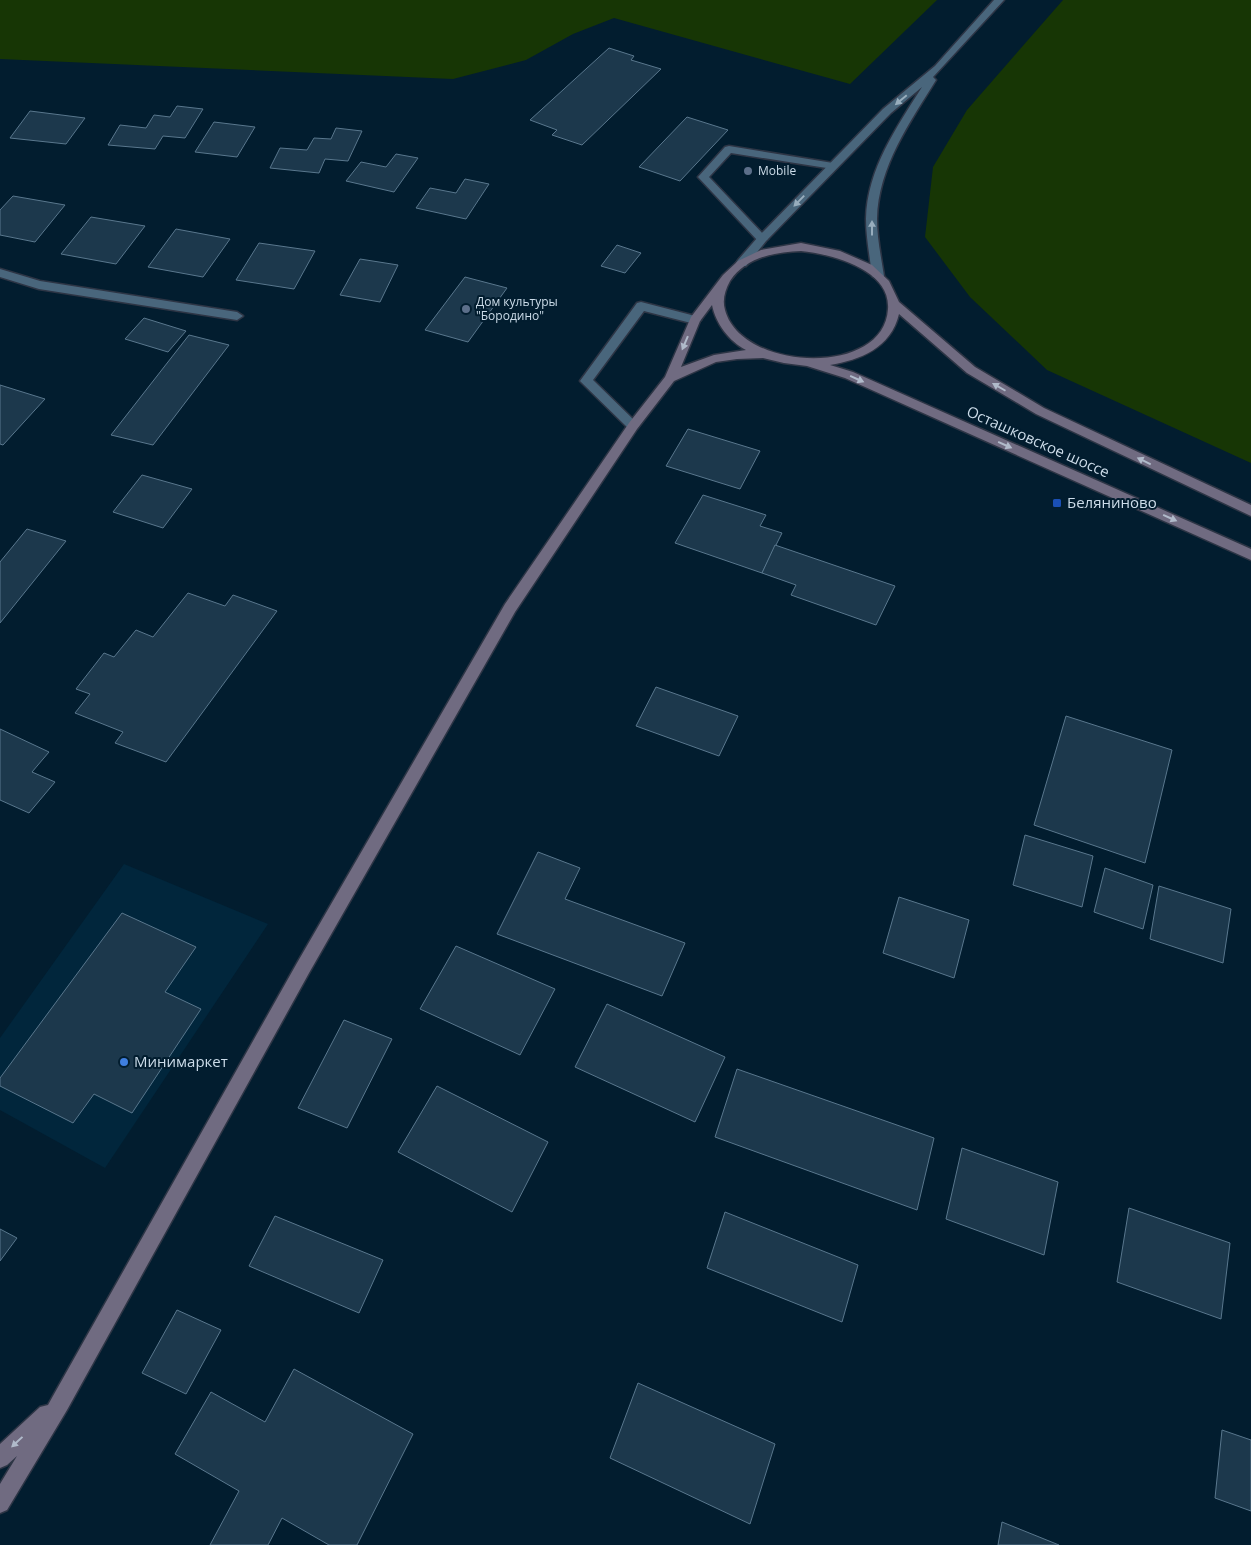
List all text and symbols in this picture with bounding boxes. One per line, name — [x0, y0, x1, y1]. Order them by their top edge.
one-way arrow — [894, 94, 907, 105]
place label: Mobile — [758, 162, 796, 179]
marker: Mobile — [742, 165, 754, 177]
one-way arrow — [793, 195, 805, 207]
one-way arrow — [868, 219, 876, 235]
place label: Дом культуры "Бородино" — [476, 293, 558, 324]
marker: Дом культуры "Бородино" — [460, 303, 472, 315]
one-way arrow — [681, 336, 689, 350]
one-way arrow — [850, 375, 864, 383]
one-way arrow — [992, 382, 1006, 391]
street label: Осташковское шоссе — [964, 401, 1113, 482]
one-way arrow — [998, 442, 1012, 450]
one-way arrow — [1137, 456, 1151, 464]
place label: Беляниново — [1067, 492, 1157, 512]
marker: Беляниново — [1051, 497, 1063, 509]
one-way arrow — [1162, 514, 1177, 523]
place label: Минимаркет — [134, 1051, 228, 1071]
marker: Минимаркет — [118, 1056, 130, 1068]
one-way arrow — [11, 1436, 23, 1448]

